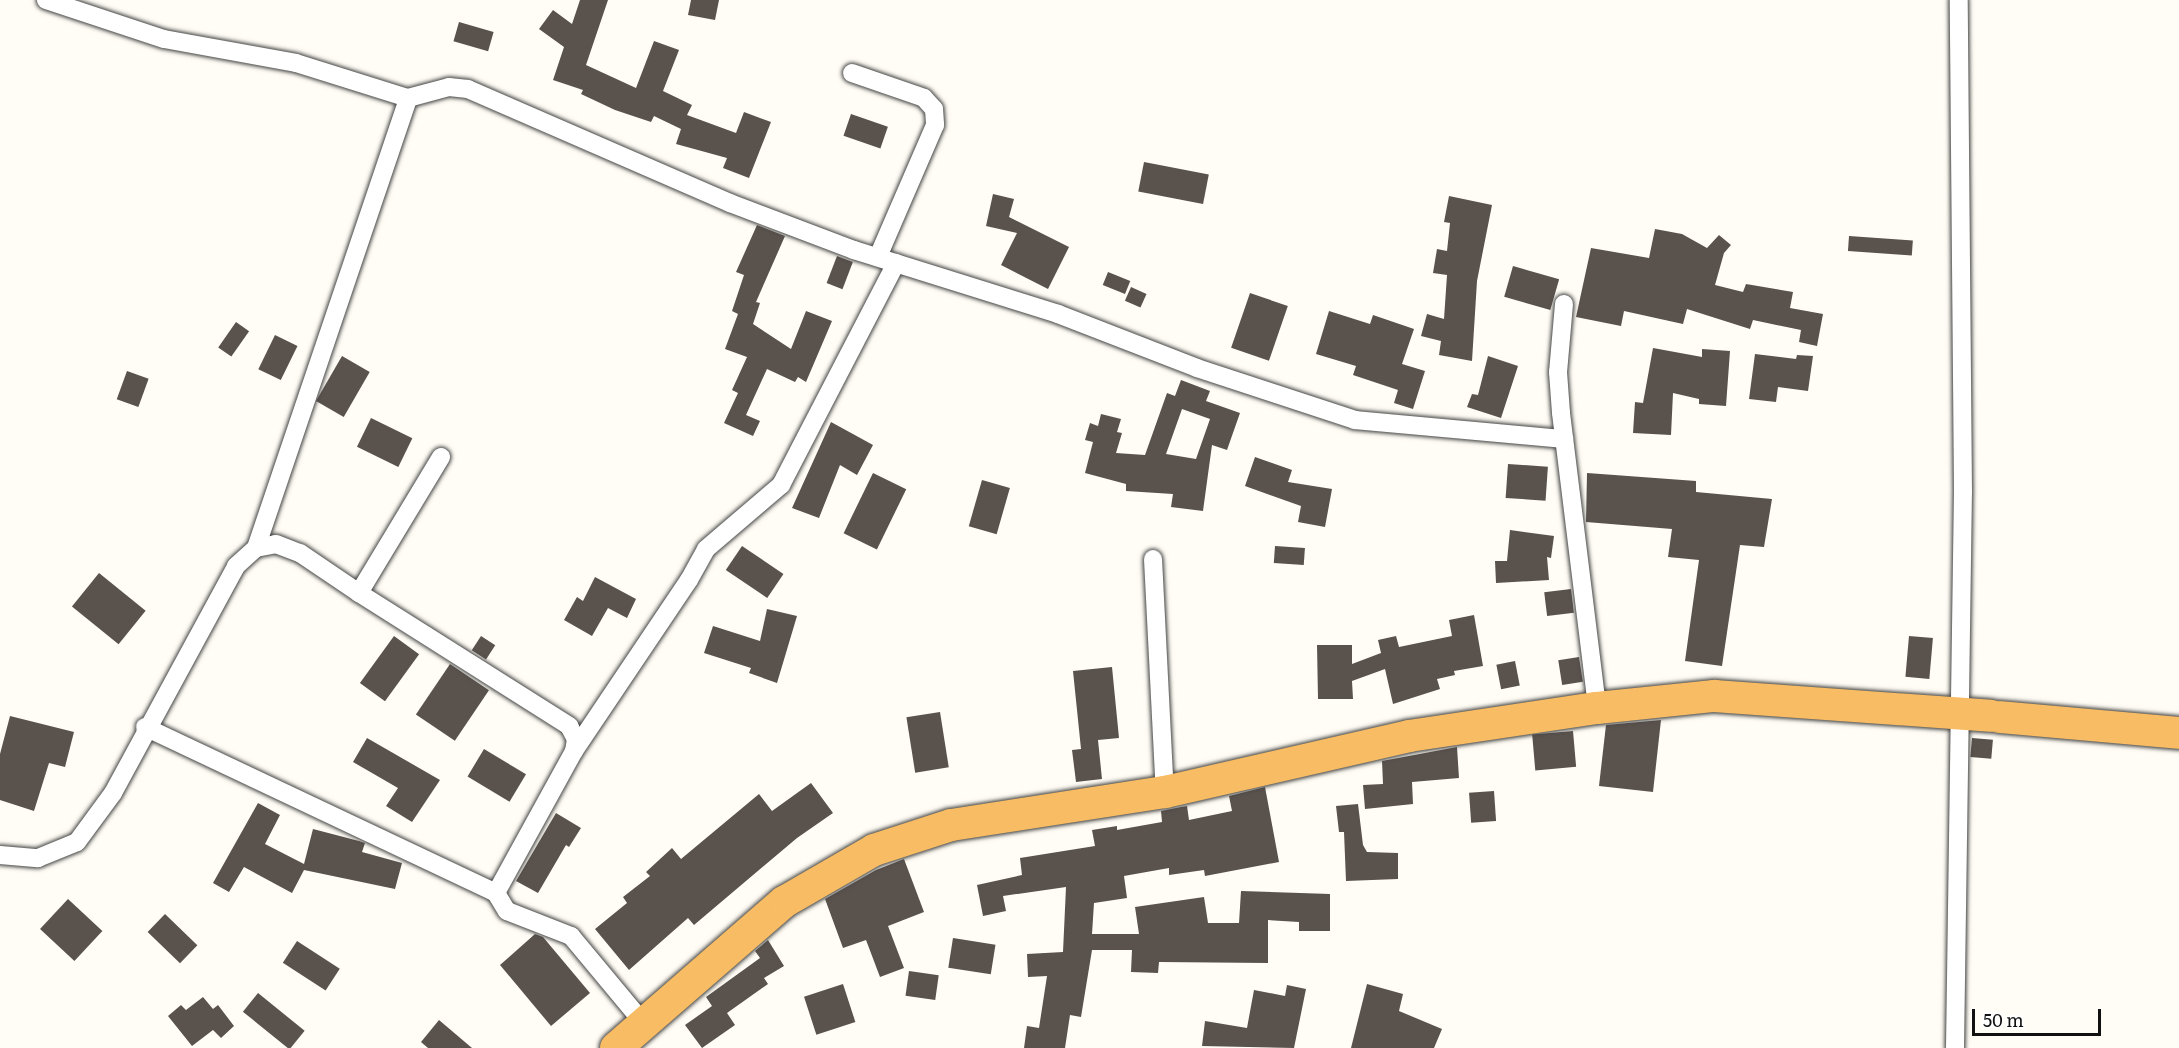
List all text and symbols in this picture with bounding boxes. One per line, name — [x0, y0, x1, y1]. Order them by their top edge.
scale bar — [1975, 997, 2104, 1035]
text: 50 m — [1983, 1006, 2024, 1033]

